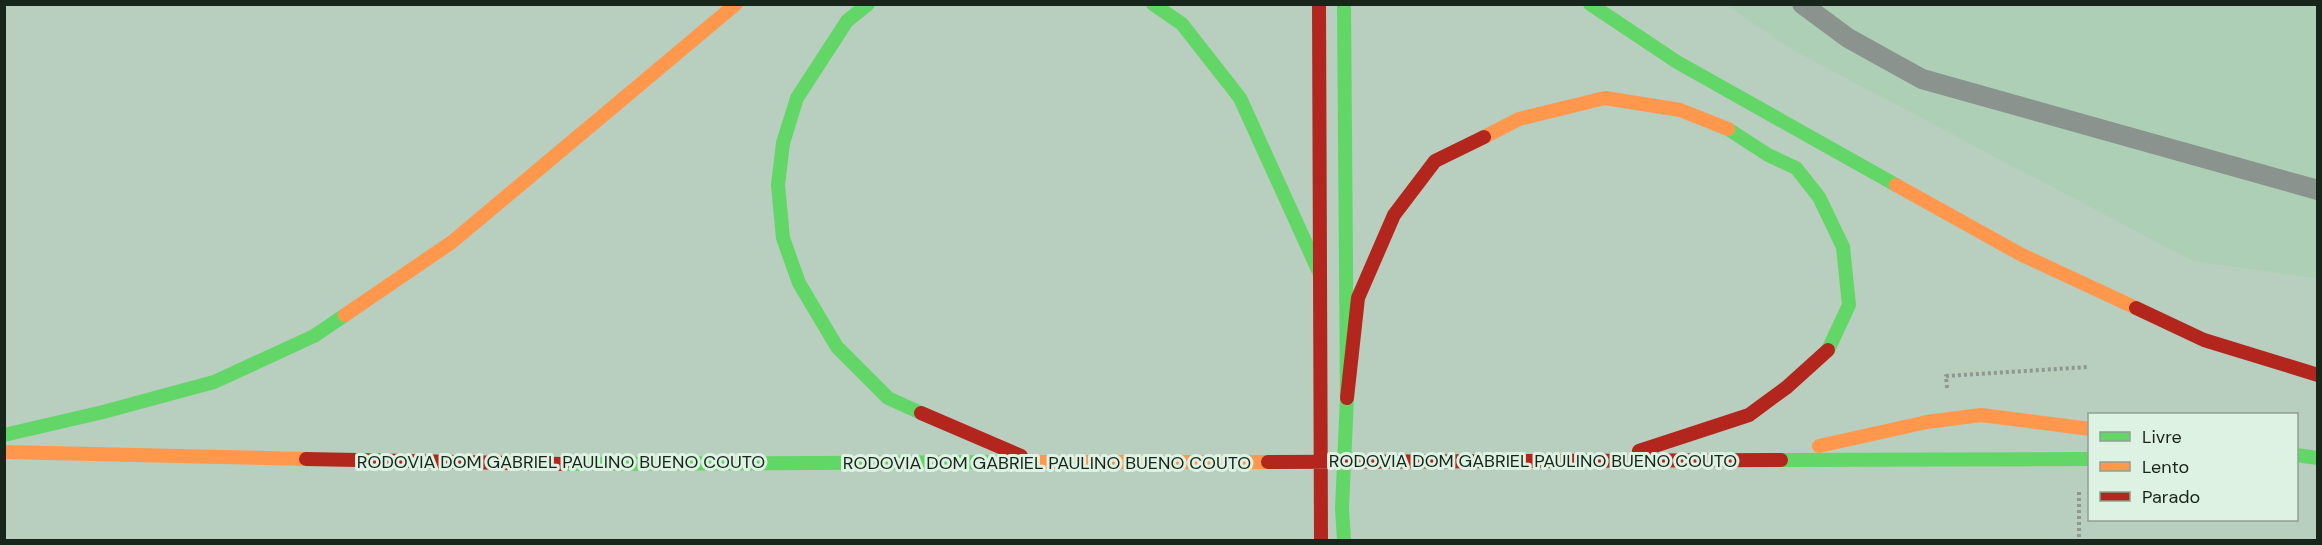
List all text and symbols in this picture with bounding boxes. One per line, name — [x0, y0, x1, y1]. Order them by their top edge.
legend — [2088, 413, 2298, 521]
text: Livre — [2142, 425, 2182, 449]
street label: RODOVIA DOM GABRIEL PAULINO BUENO COUTO — [1329, 449, 1737, 473]
street label: RODOVIA DOM GABRIEL PAULINO BUENO COUTO — [357, 450, 765, 474]
street label: RODOVIA DOM GABRIEL PAULINO BUENO COUTO — [843, 451, 1251, 475]
text: Lento — [2142, 455, 2189, 479]
text: Parado — [2142, 485, 2200, 509]

